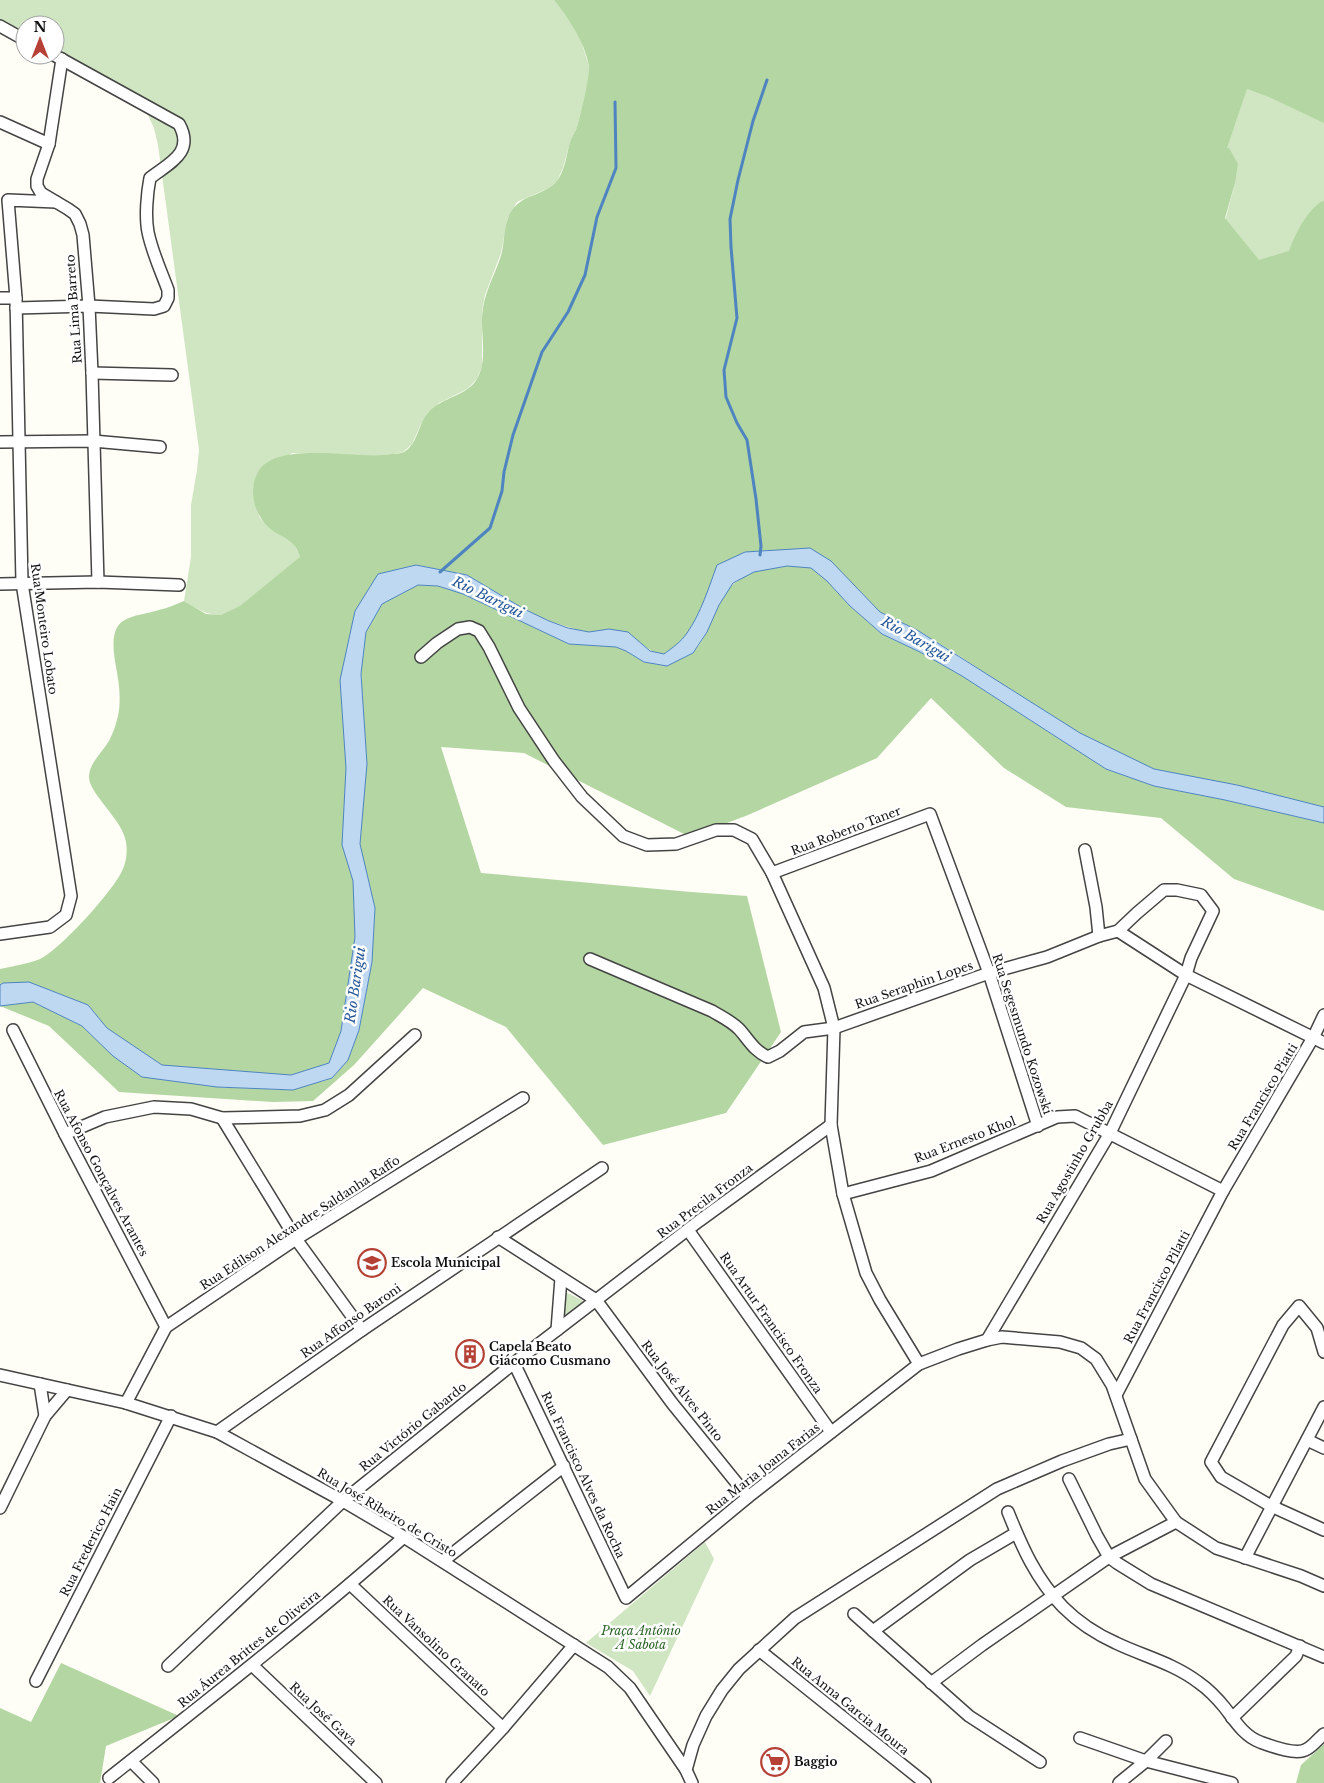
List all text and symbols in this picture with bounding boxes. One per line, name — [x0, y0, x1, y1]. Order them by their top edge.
north arrow — [15, 15, 65, 65]
text: N — [33, 18, 47, 36]
street label: Rua Lima Barreto — [62, 254, 85, 364]
street label: Rua Monteiro Lobato — [28, 562, 61, 696]
water label: Rio Barigui — [449, 572, 527, 622]
water label: Rio Barigui — [877, 611, 954, 666]
street label: Rua Roberto Taner — [789, 803, 903, 858]
water label: Rio Barigui — [341, 946, 369, 1025]
street label: Rua Segesmundo Kozowski — [989, 952, 1056, 1116]
street label: Rua Seraphin Lopes — [853, 957, 975, 1012]
street label: Rua Francisco Piatti — [1225, 1041, 1300, 1153]
street label: Rua Afonso Gonçalves Arantes — [51, 1087, 152, 1259]
street label: Rua Agostinho Grubba — [1033, 1097, 1116, 1226]
street label: Rua Ernesto Khol — [912, 1113, 1018, 1166]
street label: Rua Edilson Alexandre Saldanha Raffo — [197, 1152, 403, 1293]
street label: Rua Precila Fronza — [654, 1160, 756, 1241]
street label: Rua Francisco Pilatti — [1120, 1228, 1193, 1346]
school or university icon: Escola Municipal — [357, 1248, 387, 1278]
street label: Rua Artur Francisco Fronza — [717, 1249, 826, 1396]
place label: Escola Municipal — [391, 1255, 501, 1270]
street label: Rua Affonso Baroni — [298, 1280, 404, 1361]
street label: Rua José Alves Pinto — [638, 1337, 727, 1444]
building icon: Capela Beato Giácomo Cusmano — [455, 1339, 485, 1369]
place label: Capela Beato Giácomo Cusmano — [489, 1339, 611, 1368]
street label: Rua Victório Gabardo — [356, 1379, 469, 1474]
street label: Rua Francisco Alves da Rocha — [538, 1389, 629, 1561]
street label: Rua Maria Joana Farias — [703, 1420, 823, 1518]
street label: Rua José Ribeiro de Cristo — [315, 1465, 460, 1560]
street label: Rua Frederico Hain — [57, 1485, 125, 1599]
street label: Rua Áurea Brittes de Oliveira — [174, 1586, 323, 1711]
street label: Rua Vansolino Granato — [380, 1592, 493, 1699]
park label: Praça Antônio A Sabota — [600, 1623, 681, 1652]
street label: Rua Anna Garcia Moura — [789, 1654, 912, 1758]
street label: Rua José Gava — [287, 1679, 360, 1749]
supermarket icon: Baggio — [760, 1747, 790, 1777]
place label: Baggio — [794, 1754, 837, 1769]

